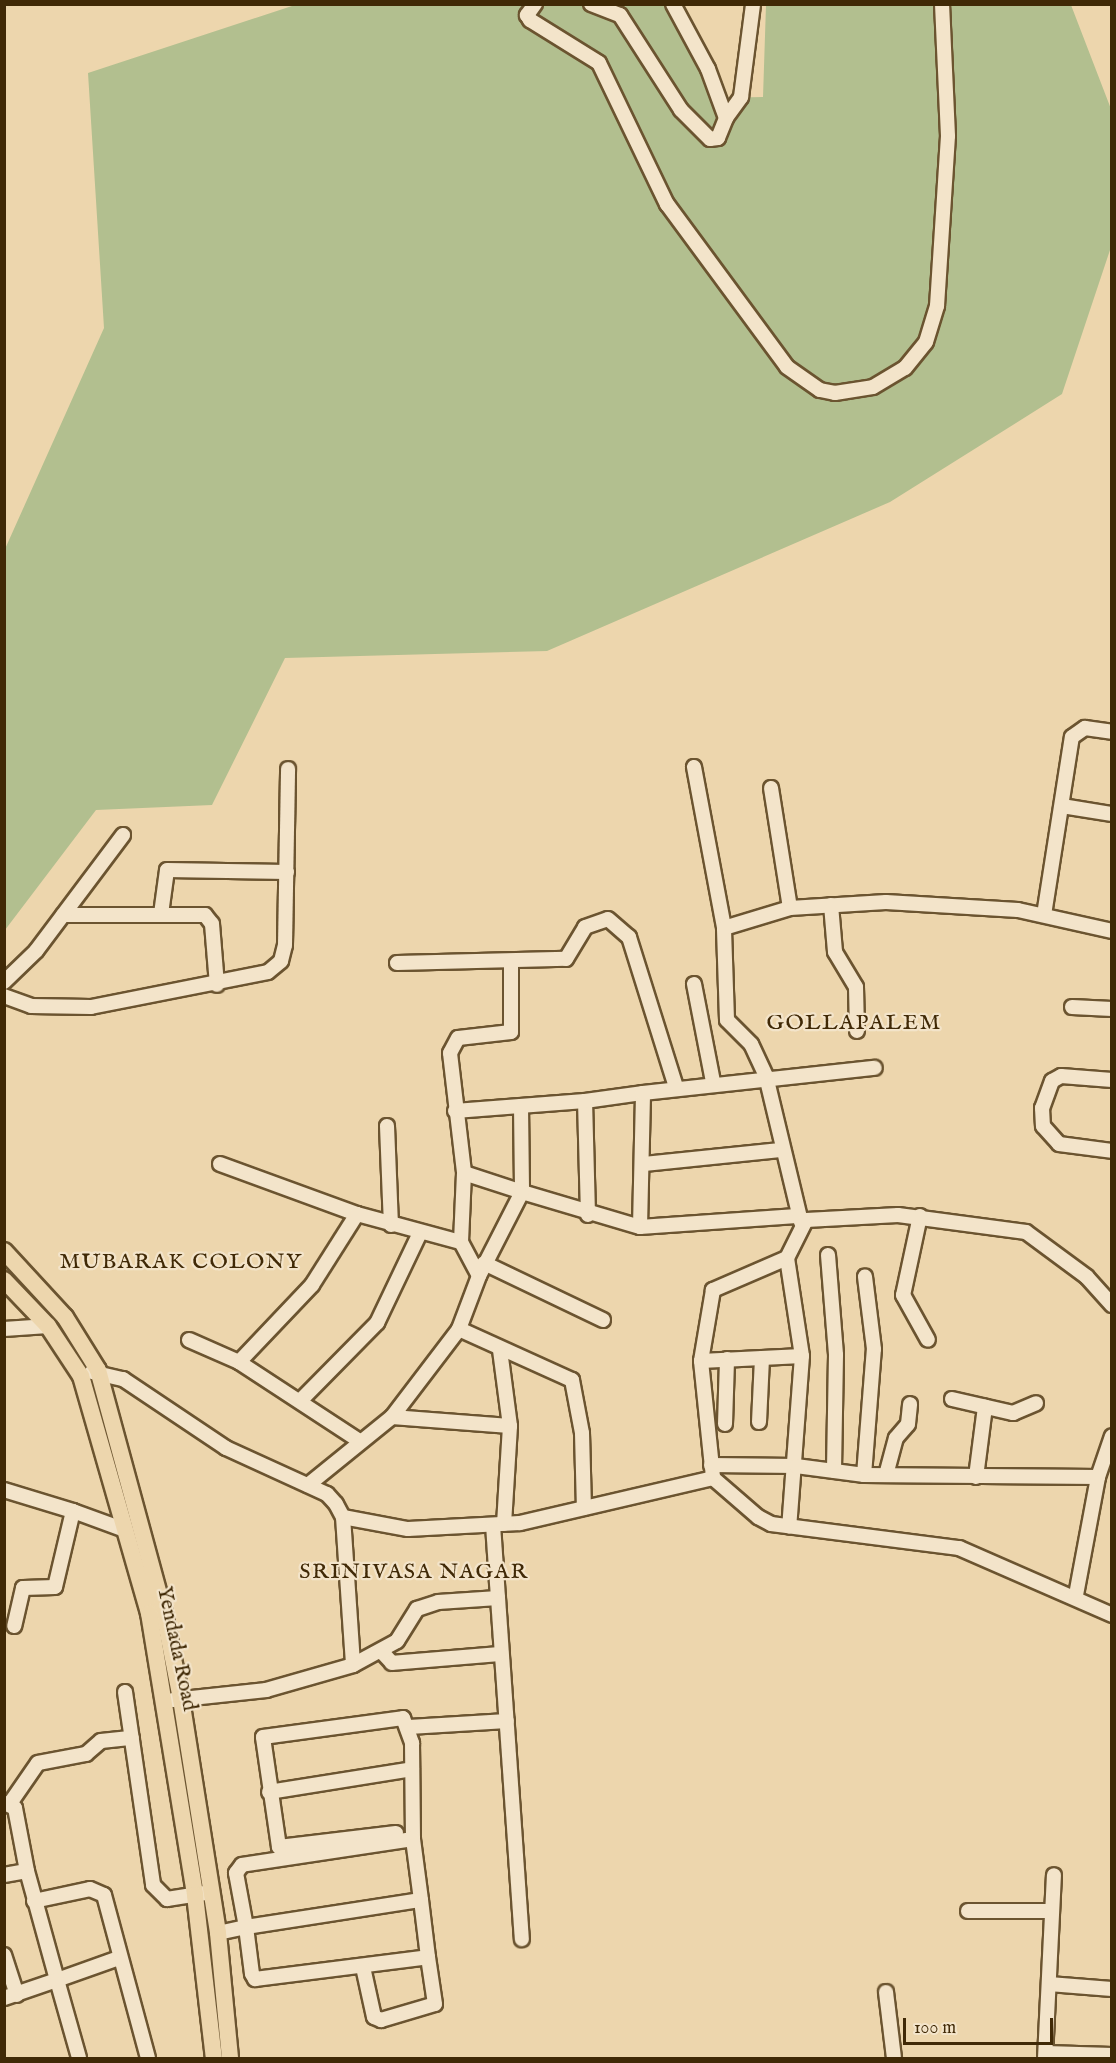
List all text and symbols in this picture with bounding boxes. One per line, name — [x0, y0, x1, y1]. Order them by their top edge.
district label: GOLLAPALEM — [766, 1011, 942, 1037]
district label: MUBARAK COLONY — [59, 1250, 303, 1276]
district label: SRINIVASA NAGAR — [299, 1560, 529, 1586]
street label: Yendada Road — [151, 1585, 201, 1713]
scale bar — [906, 2006, 1056, 2044]
text: 100 m — [914, 2017, 956, 2040]

